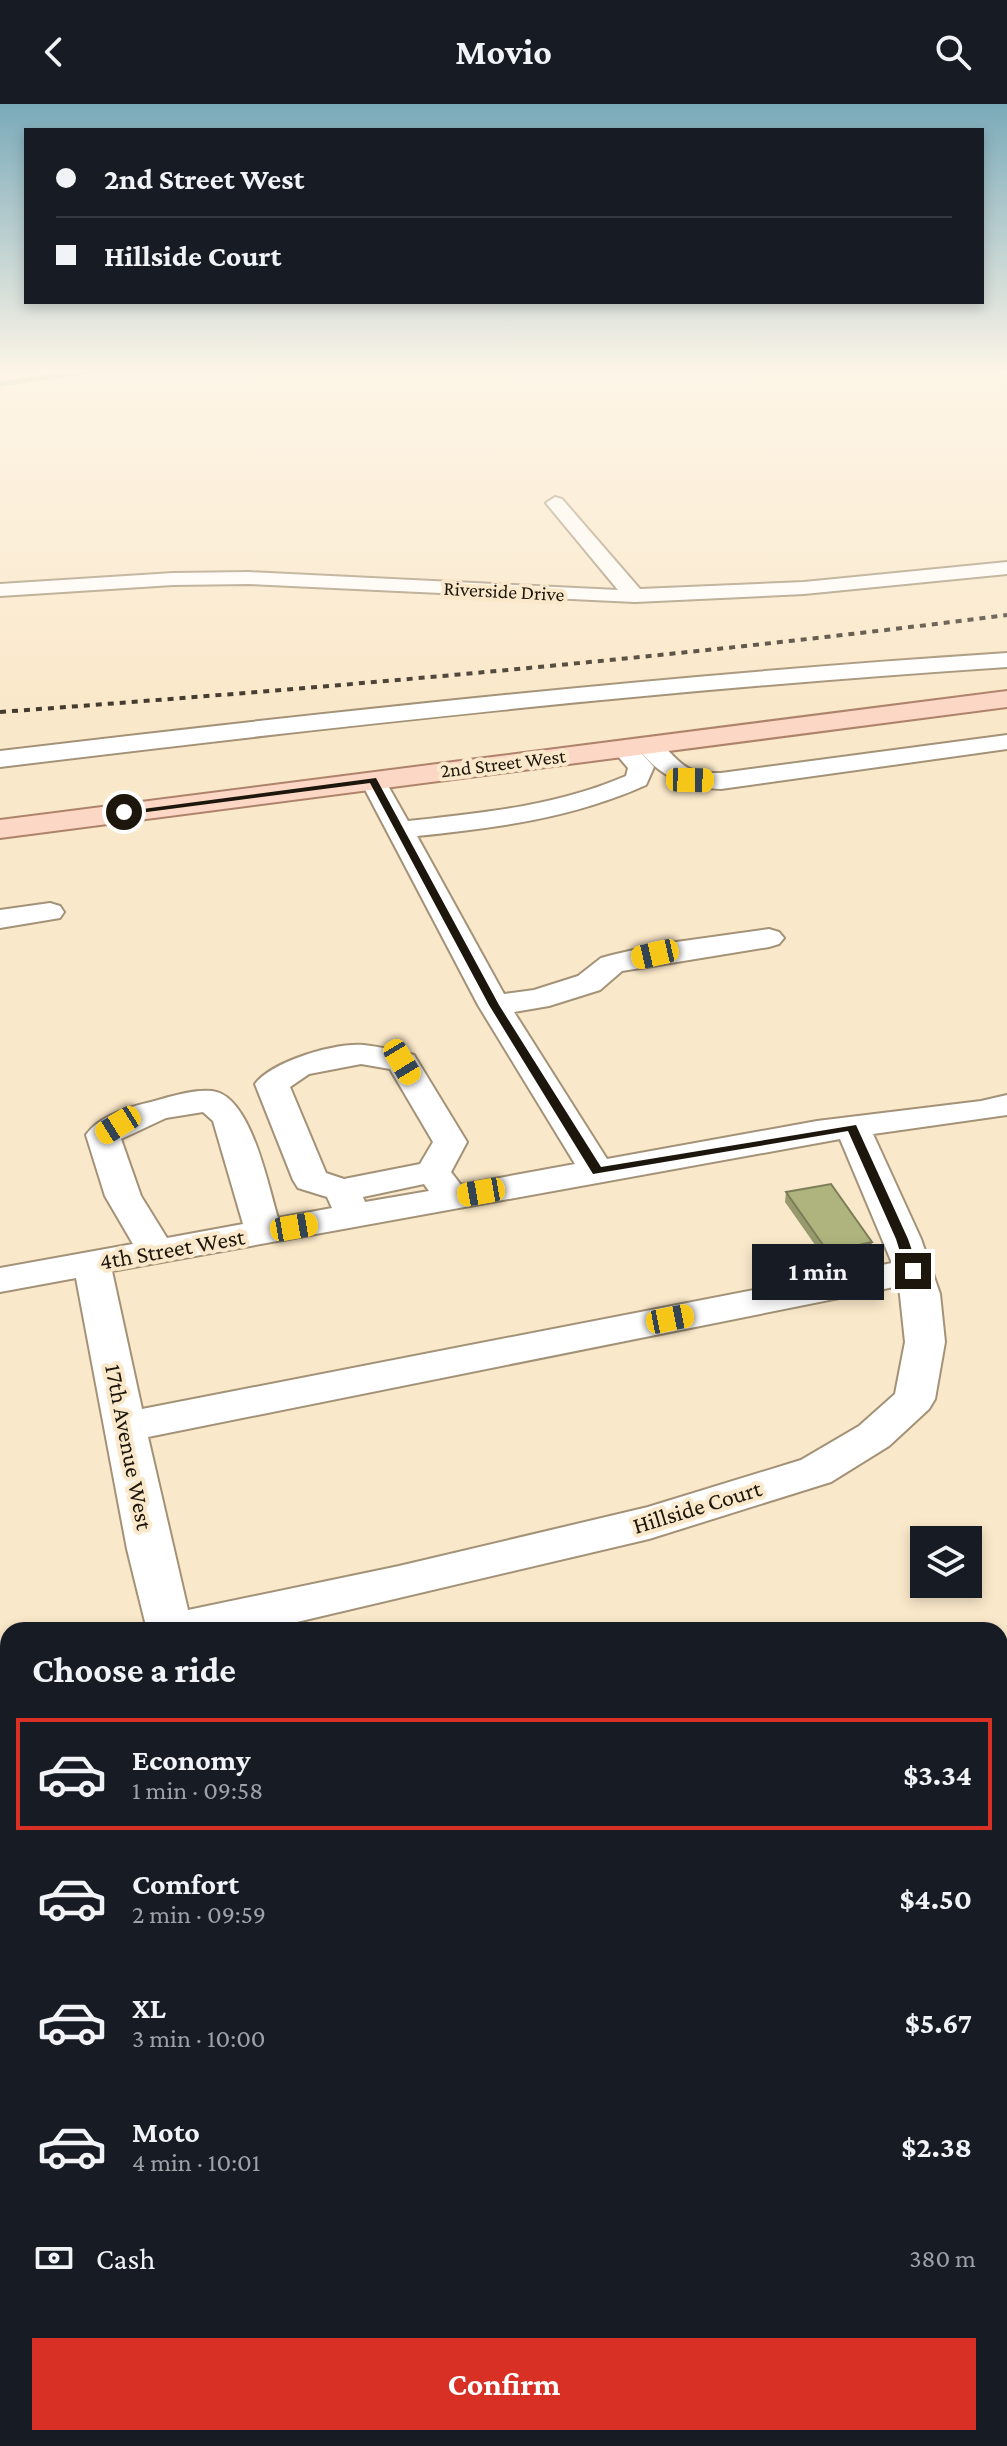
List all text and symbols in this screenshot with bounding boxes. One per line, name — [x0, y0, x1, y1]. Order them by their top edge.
icon: back — [32, 30, 76, 74]
icon: search — [931, 30, 975, 74]
text: Movio — [455, 32, 552, 72]
text: 2nd Street West — [104, 162, 304, 195]
text: Hillside Court — [104, 239, 281, 272]
street label: Riverside Drive — [443, 577, 565, 605]
street label: 2nd Street West — [439, 744, 567, 782]
car — [666, 768, 714, 792]
route start — [106, 794, 142, 830]
car — [629, 937, 681, 971]
car — [379, 1035, 425, 1089]
car — [91, 1102, 145, 1148]
car — [455, 1176, 507, 1208]
car — [268, 1211, 320, 1243]
street label: 4th Street West — [97, 1222, 248, 1275]
callout: 1 min — [753, 1243, 885, 1299]
route end — [895, 1253, 931, 1289]
text: 1 min — [788, 1257, 848, 1286]
car — [644, 1303, 696, 1335]
street label: 17th Avenue West — [100, 1362, 159, 1533]
street label: Hillside Court — [629, 1474, 765, 1539]
map controls — [910, 1526, 982, 1598]
button: layers — [910, 1526, 982, 1598]
text: Choose a ride — [32, 1650, 236, 1690]
icon: car — [36, 1738, 108, 1810]
text: Economy — [132, 1743, 251, 1776]
text: $3.34 — [903, 1758, 972, 1791]
text: 1 min · 09:58 — [132, 1776, 263, 1805]
icon: car — [36, 1862, 108, 1934]
text: Comfort — [132, 1867, 239, 1900]
text: $4.50 — [900, 1882, 972, 1915]
text: 2 min · 09:59 — [132, 1900, 266, 1929]
icon: car — [36, 1986, 108, 2058]
text: XL — [132, 1991, 166, 2024]
text: $5.67 — [905, 2006, 972, 2039]
text: 3 min · 10:00 — [132, 2024, 266, 2053]
icon: car — [36, 2110, 108, 2182]
text: Moto — [132, 2115, 200, 2148]
text: $2.38 — [901, 2130, 972, 2163]
text: 4 min · 10:01 — [132, 2148, 260, 2177]
icon: cash — [32, 2236, 76, 2280]
text: Cash — [96, 2242, 155, 2275]
text: 380 m — [909, 2244, 976, 2273]
button: Confirm — [32, 2338, 976, 2430]

